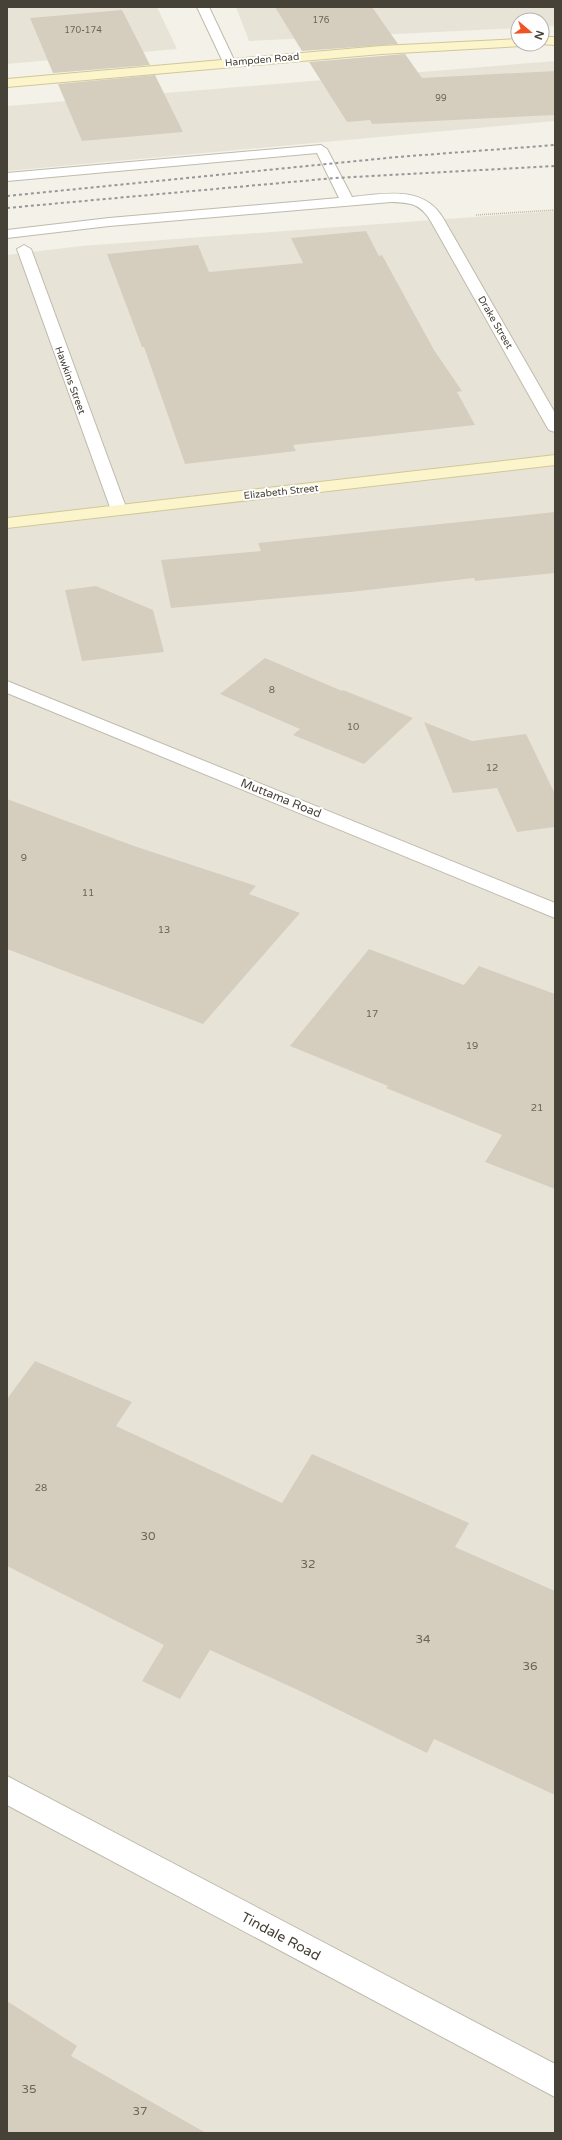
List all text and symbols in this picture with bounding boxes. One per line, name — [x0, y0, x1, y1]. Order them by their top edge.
north arrow — [510, 12, 550, 52]
house number: 176 — [313, 15, 330, 26]
house number: 170-174 — [64, 25, 102, 36]
text: N — [531, 29, 547, 41]
street label: Hampden Road — [224, 51, 300, 69]
house number: 99 — [435, 93, 447, 104]
street label: Drake Street — [475, 294, 515, 351]
street label: Hawkins Street — [52, 345, 88, 416]
street label: Elizabeth Street — [243, 482, 319, 502]
house number: 8 — [269, 684, 275, 696]
house number: 10 — [347, 721, 359, 733]
house number: 12 — [486, 762, 498, 774]
street label: Muttama Road — [239, 775, 323, 821]
house number: 9 — [21, 852, 27, 864]
house number: 11 — [82, 887, 94, 899]
house number: 13 — [158, 924, 170, 936]
house number: 17 — [366, 1008, 378, 1020]
house number: 19 — [466, 1040, 478, 1052]
house number: 21 — [531, 1102, 543, 1114]
house number: 28 — [35, 1482, 47, 1494]
house number: 30 — [140, 1529, 156, 1543]
house number: 32 — [300, 1557, 316, 1571]
house number: 34 — [415, 1632, 431, 1646]
house number: 36 — [522, 1659, 538, 1673]
street label: Tindale Road — [238, 1908, 323, 1964]
house number: 35 — [21, 2082, 37, 2096]
house number: 37 — [132, 2104, 148, 2118]

